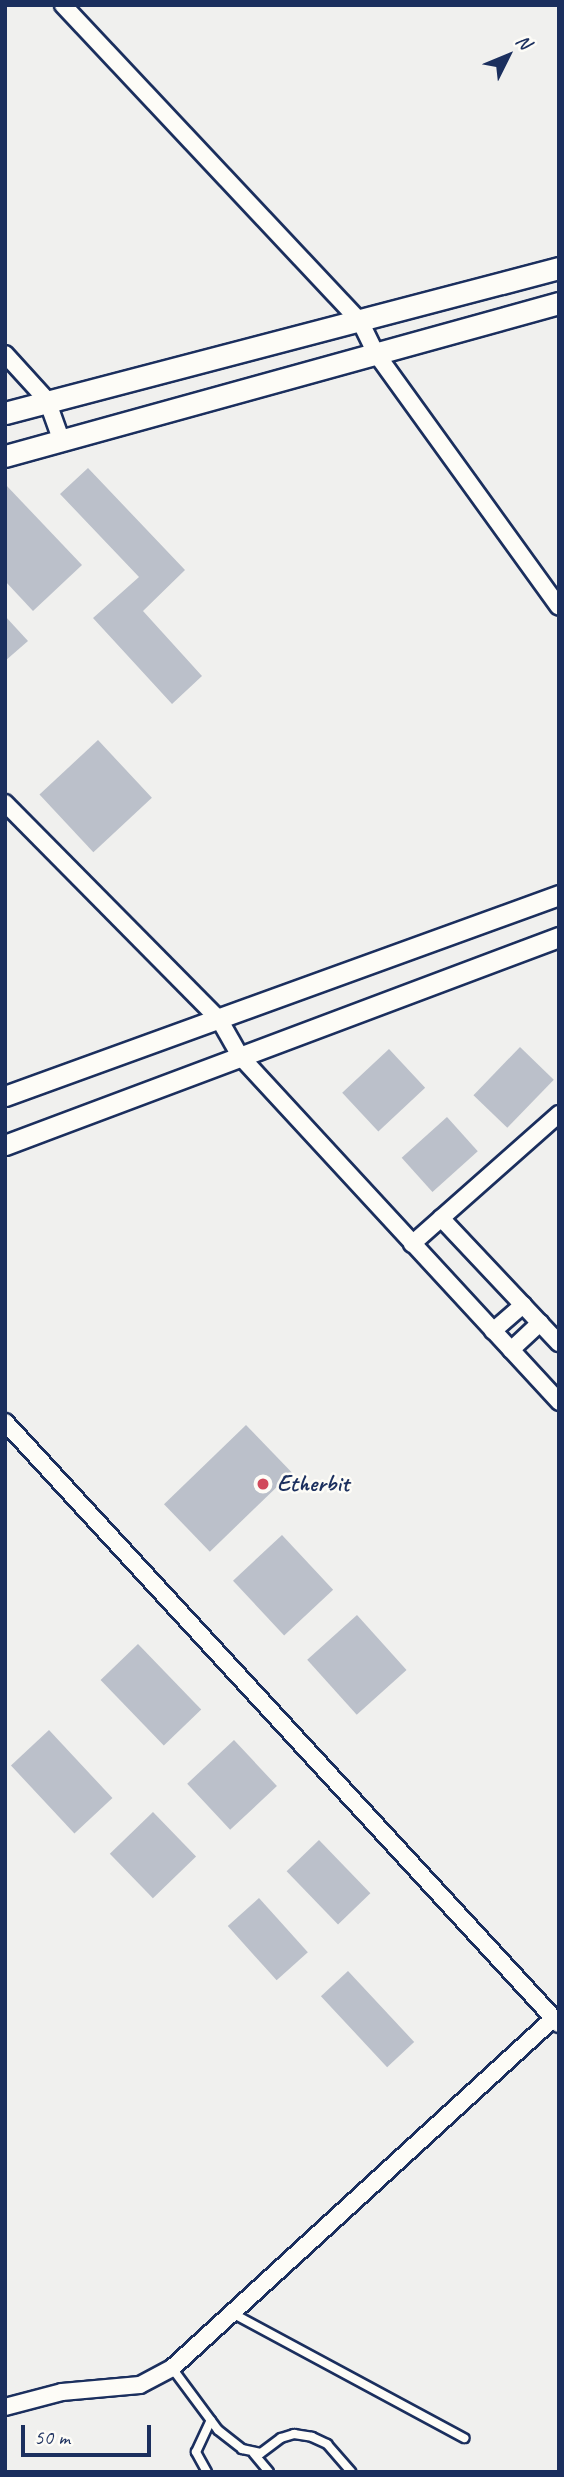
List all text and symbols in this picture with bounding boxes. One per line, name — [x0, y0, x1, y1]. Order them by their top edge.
north arrow — [473, 21, 543, 91]
text: N — [511, 29, 536, 54]
place label: Etherbit — [277, 1470, 349, 1498]
marker: Etherbit — [255, 1476, 271, 1492]
scale bar — [24, 2410, 154, 2454]
text: 50 m — [34, 2424, 70, 2450]

